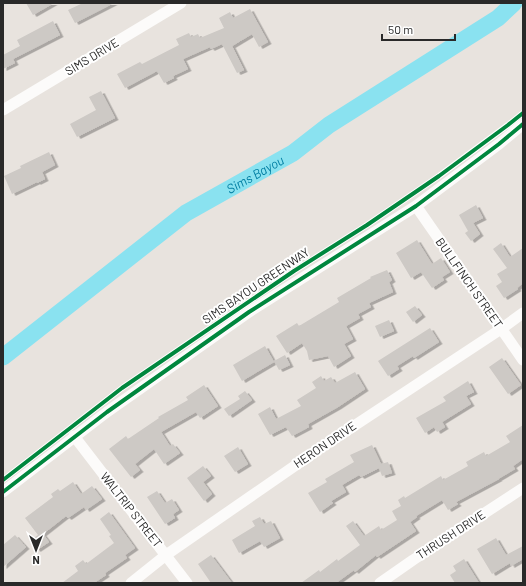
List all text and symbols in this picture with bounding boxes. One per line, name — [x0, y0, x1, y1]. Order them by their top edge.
scale bar — [382, 16, 455, 42]
text: 50 m — [388, 22, 413, 36]
street label: SIMS DRIVE — [62, 35, 121, 78]
water label: Sims Bayou — [223, 152, 287, 197]
street label: BULLFINCH STREET — [433, 235, 506, 330]
street label: SIMS BAYOU GREENWAY — [199, 244, 312, 326]
street label: HERON DRIVE — [290, 418, 358, 470]
street label: WALTRIP STREET — [98, 469, 166, 550]
street label: THRUSH DRIVE — [413, 507, 487, 562]
north arrow — [16, 530, 56, 570]
text: N — [32, 554, 40, 567]

